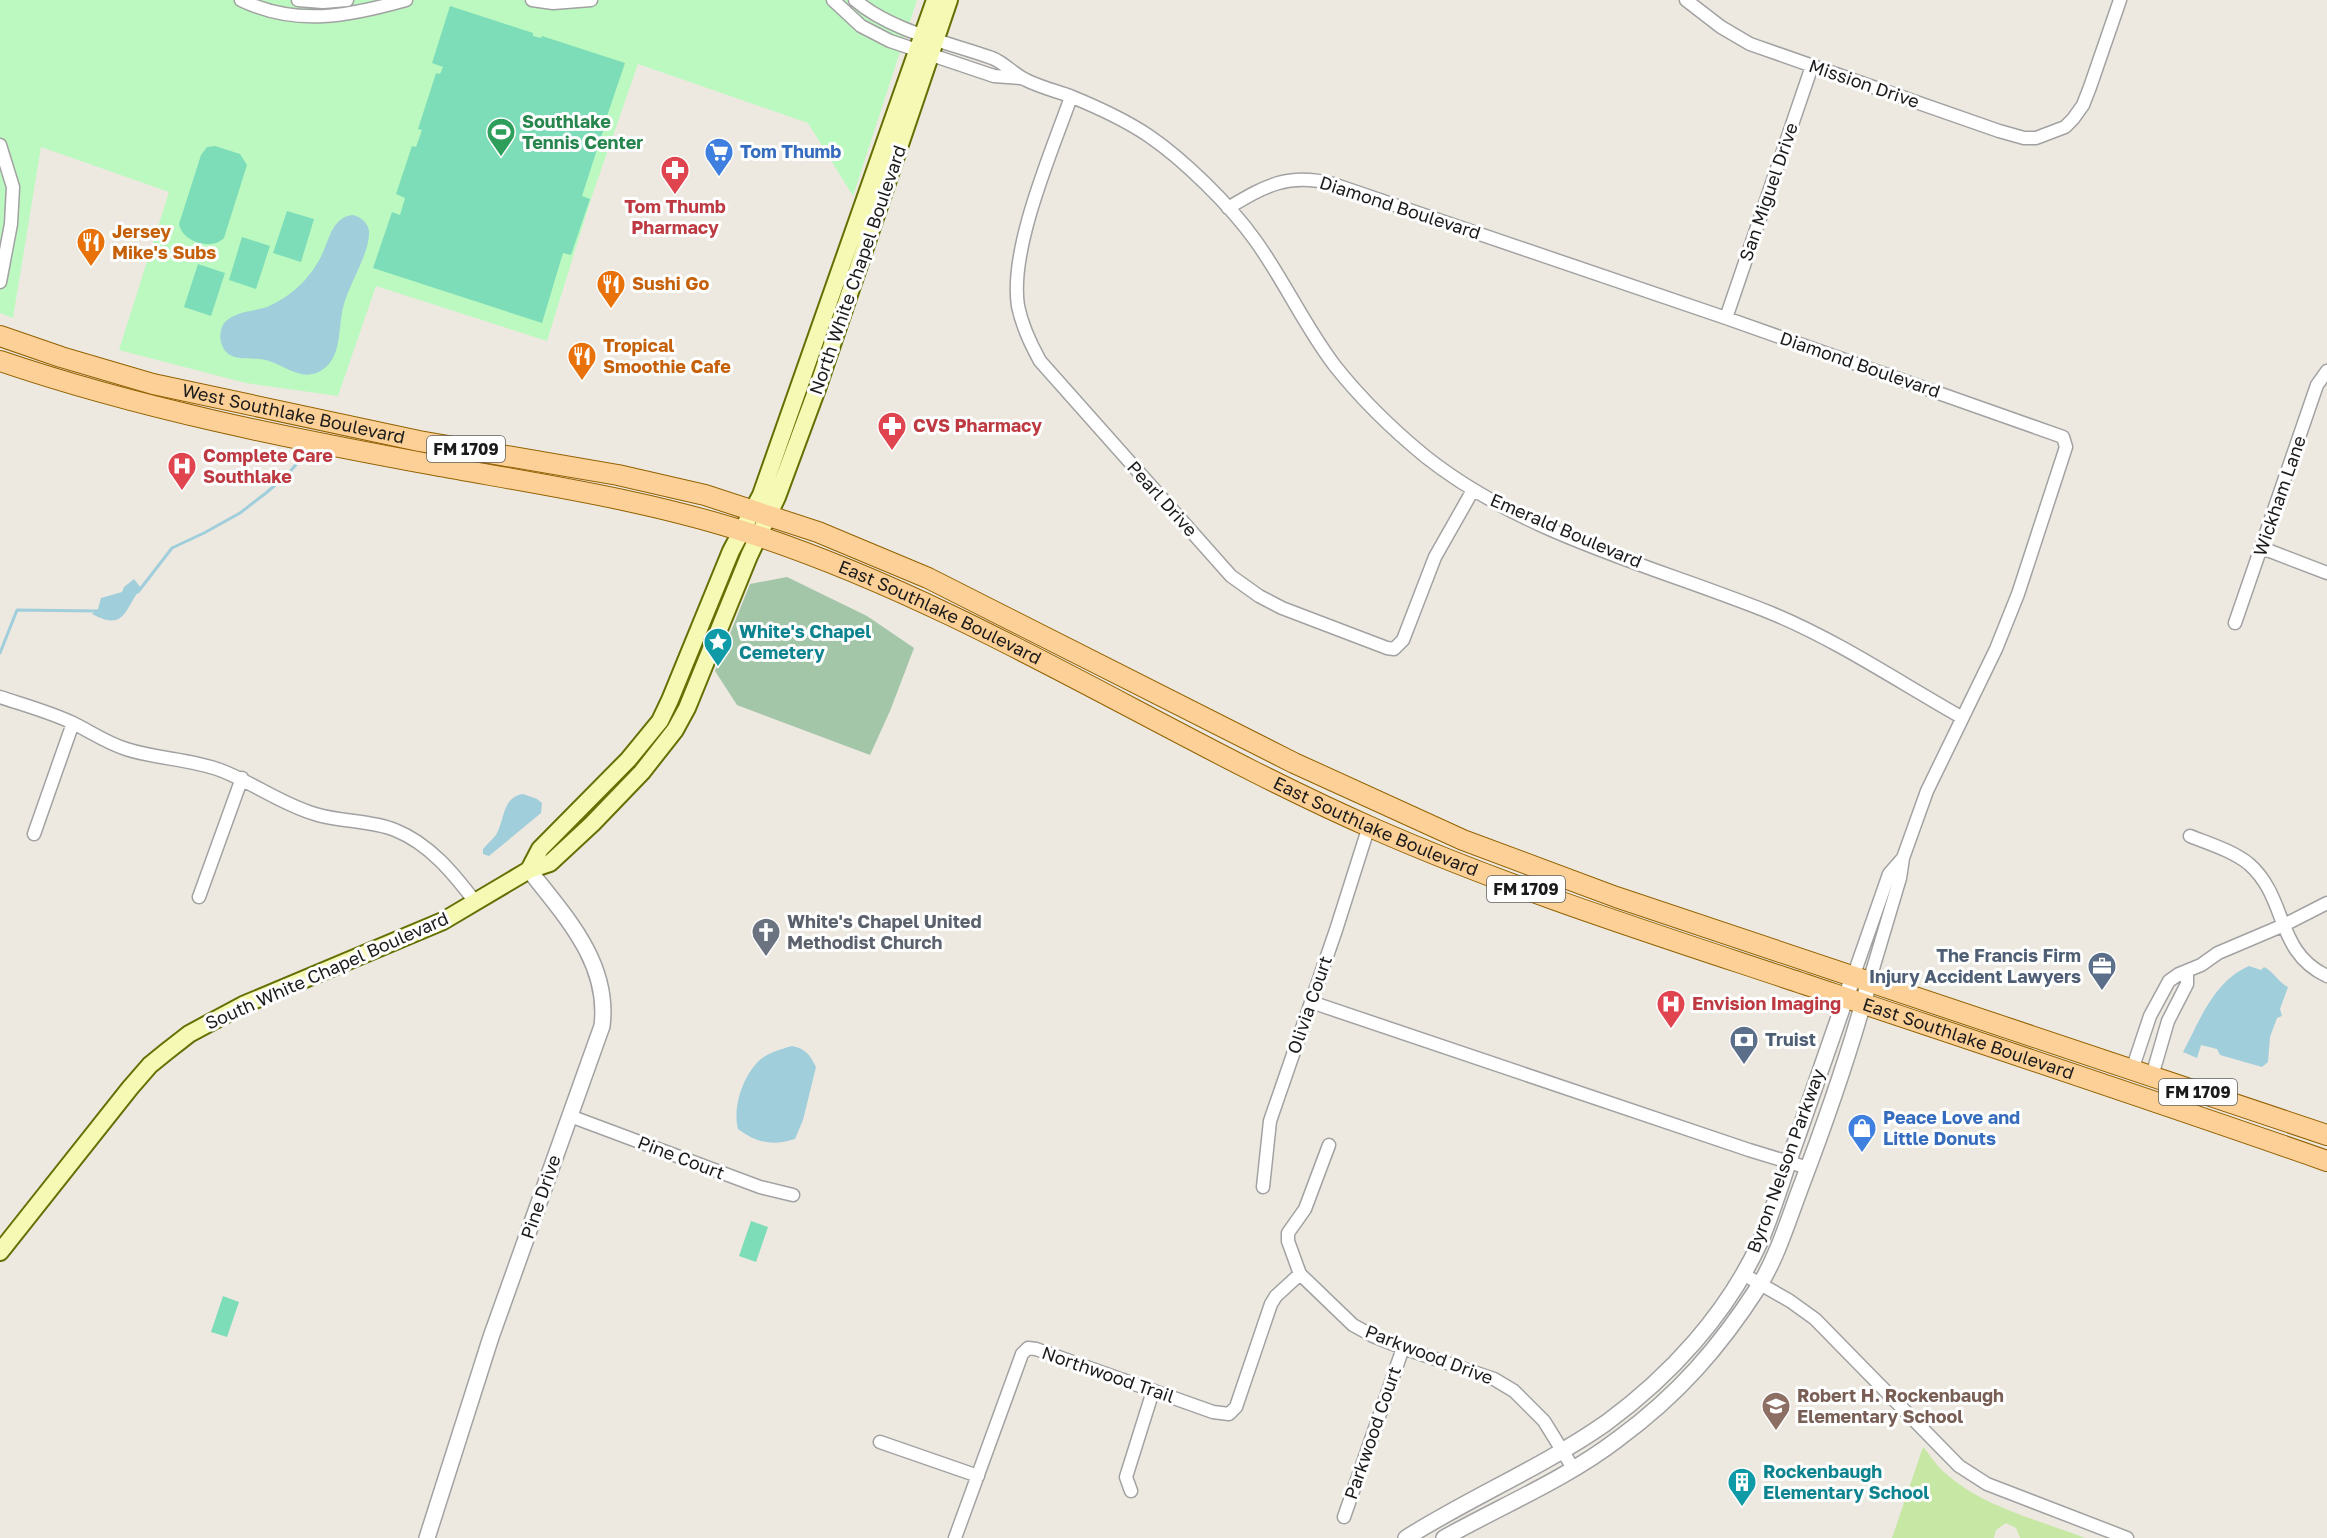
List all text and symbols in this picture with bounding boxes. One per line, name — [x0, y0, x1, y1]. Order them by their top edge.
street label: Mission Drive — [1806, 54, 1922, 112]
place label: Southlake Tennis Center — [522, 110, 643, 153]
sports icon: Southlake Tennis Center — [485, 116, 517, 158]
street label: San Miguel Drive — [1734, 120, 1802, 264]
supermarket icon: Tom Thumb — [703, 136, 735, 178]
place label: Tom Thumb — [740, 140, 841, 162]
street label: North White Chapel Boulevard — [804, 142, 910, 397]
pharmacy icon: Tom Thumb Pharmacy — [659, 154, 691, 196]
street label: Diamond Boulevard — [1317, 171, 1484, 243]
place label: Tom Thumb Pharmacy — [624, 195, 726, 238]
place label: Jersey Mike's Subs — [112, 220, 216, 263]
restaurant icon: Jersey Mike's Subs — [75, 226, 107, 268]
restaurant icon: Sushi Go — [595, 268, 627, 310]
place label: Sushi Go — [632, 272, 709, 294]
street label: Diamond Boulevard — [1777, 326, 1943, 402]
place label: Tropical Smoothie Cafe — [603, 334, 731, 377]
restaurant icon: Tropical Smoothie Cafe — [566, 340, 598, 382]
street label: West Southlake Boulevard — [180, 379, 407, 448]
pharmacy icon: CVS Pharmacy — [876, 410, 908, 452]
place label: CVS Pharmacy — [913, 414, 1042, 436]
street label: Wickham Lane — [2248, 433, 2310, 559]
road number: FM 1709 — [427, 436, 505, 462]
place label: Complete Care Southlake — [203, 444, 333, 487]
hospital icon: Complete Care Southlake — [166, 450, 198, 492]
street label: Pearl Drive — [1123, 456, 1202, 541]
street label: Emerald Boulevard — [1487, 488, 1646, 572]
street label: East Southlake Boulevard — [835, 555, 1045, 669]
place label: White's Chapel Cemetery — [739, 620, 871, 663]
place icon: White's Chapel Cemetery — [702, 626, 734, 668]
street label: East Southlake Boulevard — [1270, 771, 1481, 880]
road number: FM 1709 — [1487, 876, 1565, 902]
street label: South White Chapel Boulevard — [202, 906, 451, 1034]
place label: White's Chapel United Methodist Church — [787, 910, 982, 953]
church icon: White's Chapel United Methodist Church — [750, 916, 782, 958]
place label: The Francis Firm Injury Accident Lawyers — [1869, 944, 2081, 987]
office icon: The Francis Firm Injury Accident Lawyers — [2086, 950, 2118, 992]
street label: Olivia Court — [1282, 953, 1336, 1056]
hospital icon: Envision Imaging — [1655, 988, 1687, 1030]
place label: Envision Imaging — [1692, 992, 1841, 1014]
street label: East Southlake Boulevard — [1860, 992, 2077, 1084]
bank icon: Truist — [1728, 1024, 1760, 1066]
place label: Truist — [1765, 1028, 1816, 1050]
street label: Byron Nelson Parkway — [1742, 1066, 1829, 1256]
road number: FM 1709 — [2159, 1079, 2237, 1105]
place label: Peace Love and Little Donuts — [1883, 1106, 2020, 1149]
shop icon: Peace Love and Little Donuts — [1846, 1112, 1878, 1154]
street label: Pine Court — [635, 1130, 728, 1184]
street label: Pine Drive — [515, 1152, 565, 1241]
street label: Parkwood Drive — [1362, 1320, 1496, 1389]
street label: Northwood Trail — [1039, 1341, 1178, 1407]
street label: Parkwood Court — [1339, 1363, 1405, 1502]
place label: Robert H. Rockenbaugh Elementary School — [1797, 1384, 2004, 1427]
school or university icon: Robert H. Rockenbaugh Elementary School — [1760, 1390, 1792, 1432]
place label: Rockenbaugh Elementary School — [1763, 1460, 1929, 1503]
building icon: Rockenbaugh Elementary School — [1726, 1466, 1758, 1508]

